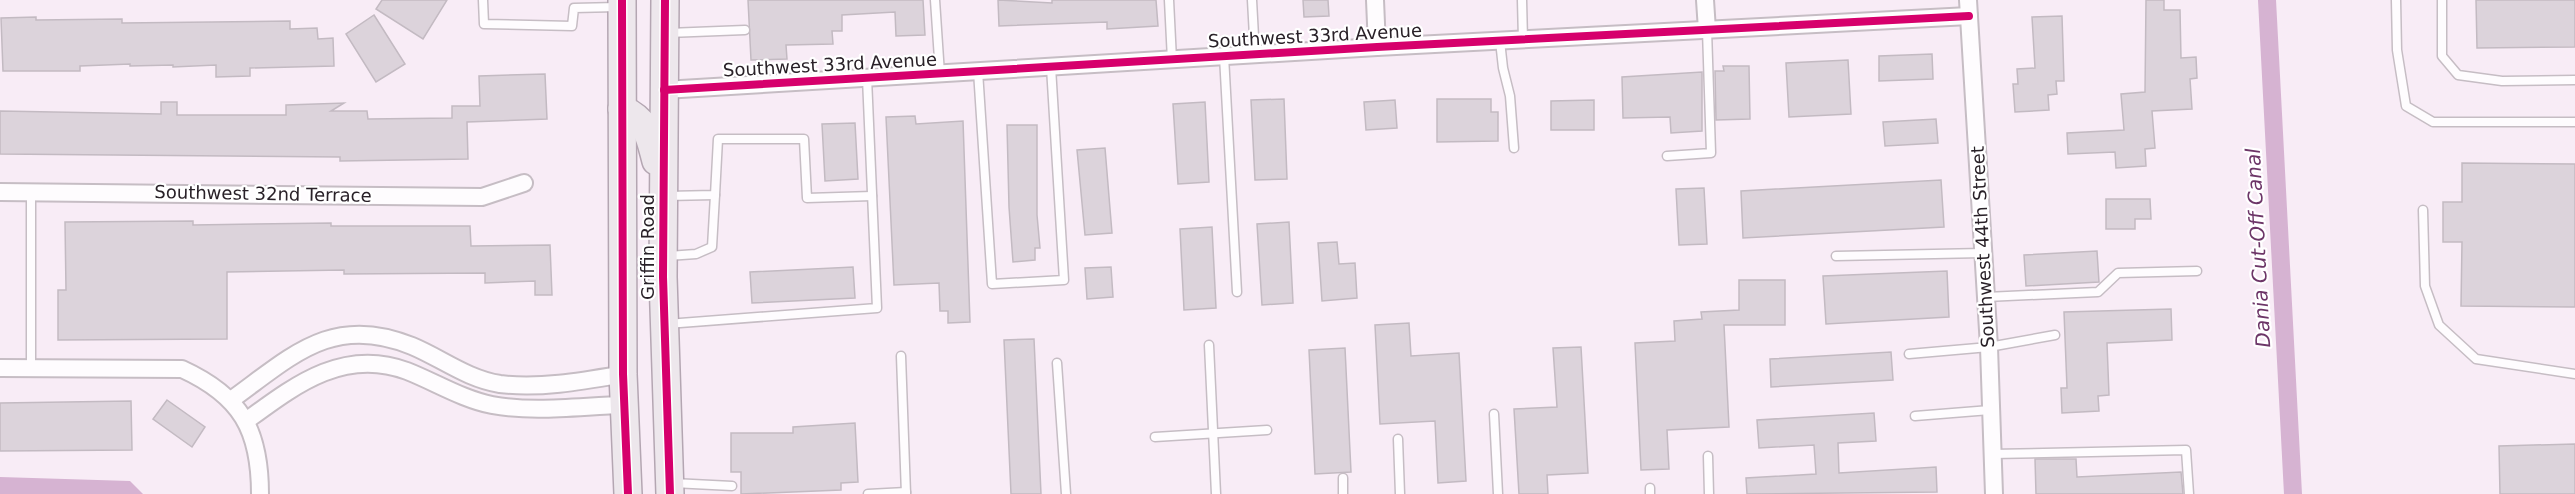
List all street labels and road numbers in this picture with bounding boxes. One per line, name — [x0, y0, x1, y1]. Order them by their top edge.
street label: Southwest 33rd Avenue — [1207, 19, 1423, 52]
street label: Southwest 33rd Avenue — [722, 48, 938, 81]
street label: Southwest 44th Street — [1967, 146, 1998, 348]
street label: Southwest 32nd Terrace — [154, 181, 372, 206]
street label: Griffin Road — [637, 194, 658, 300]

